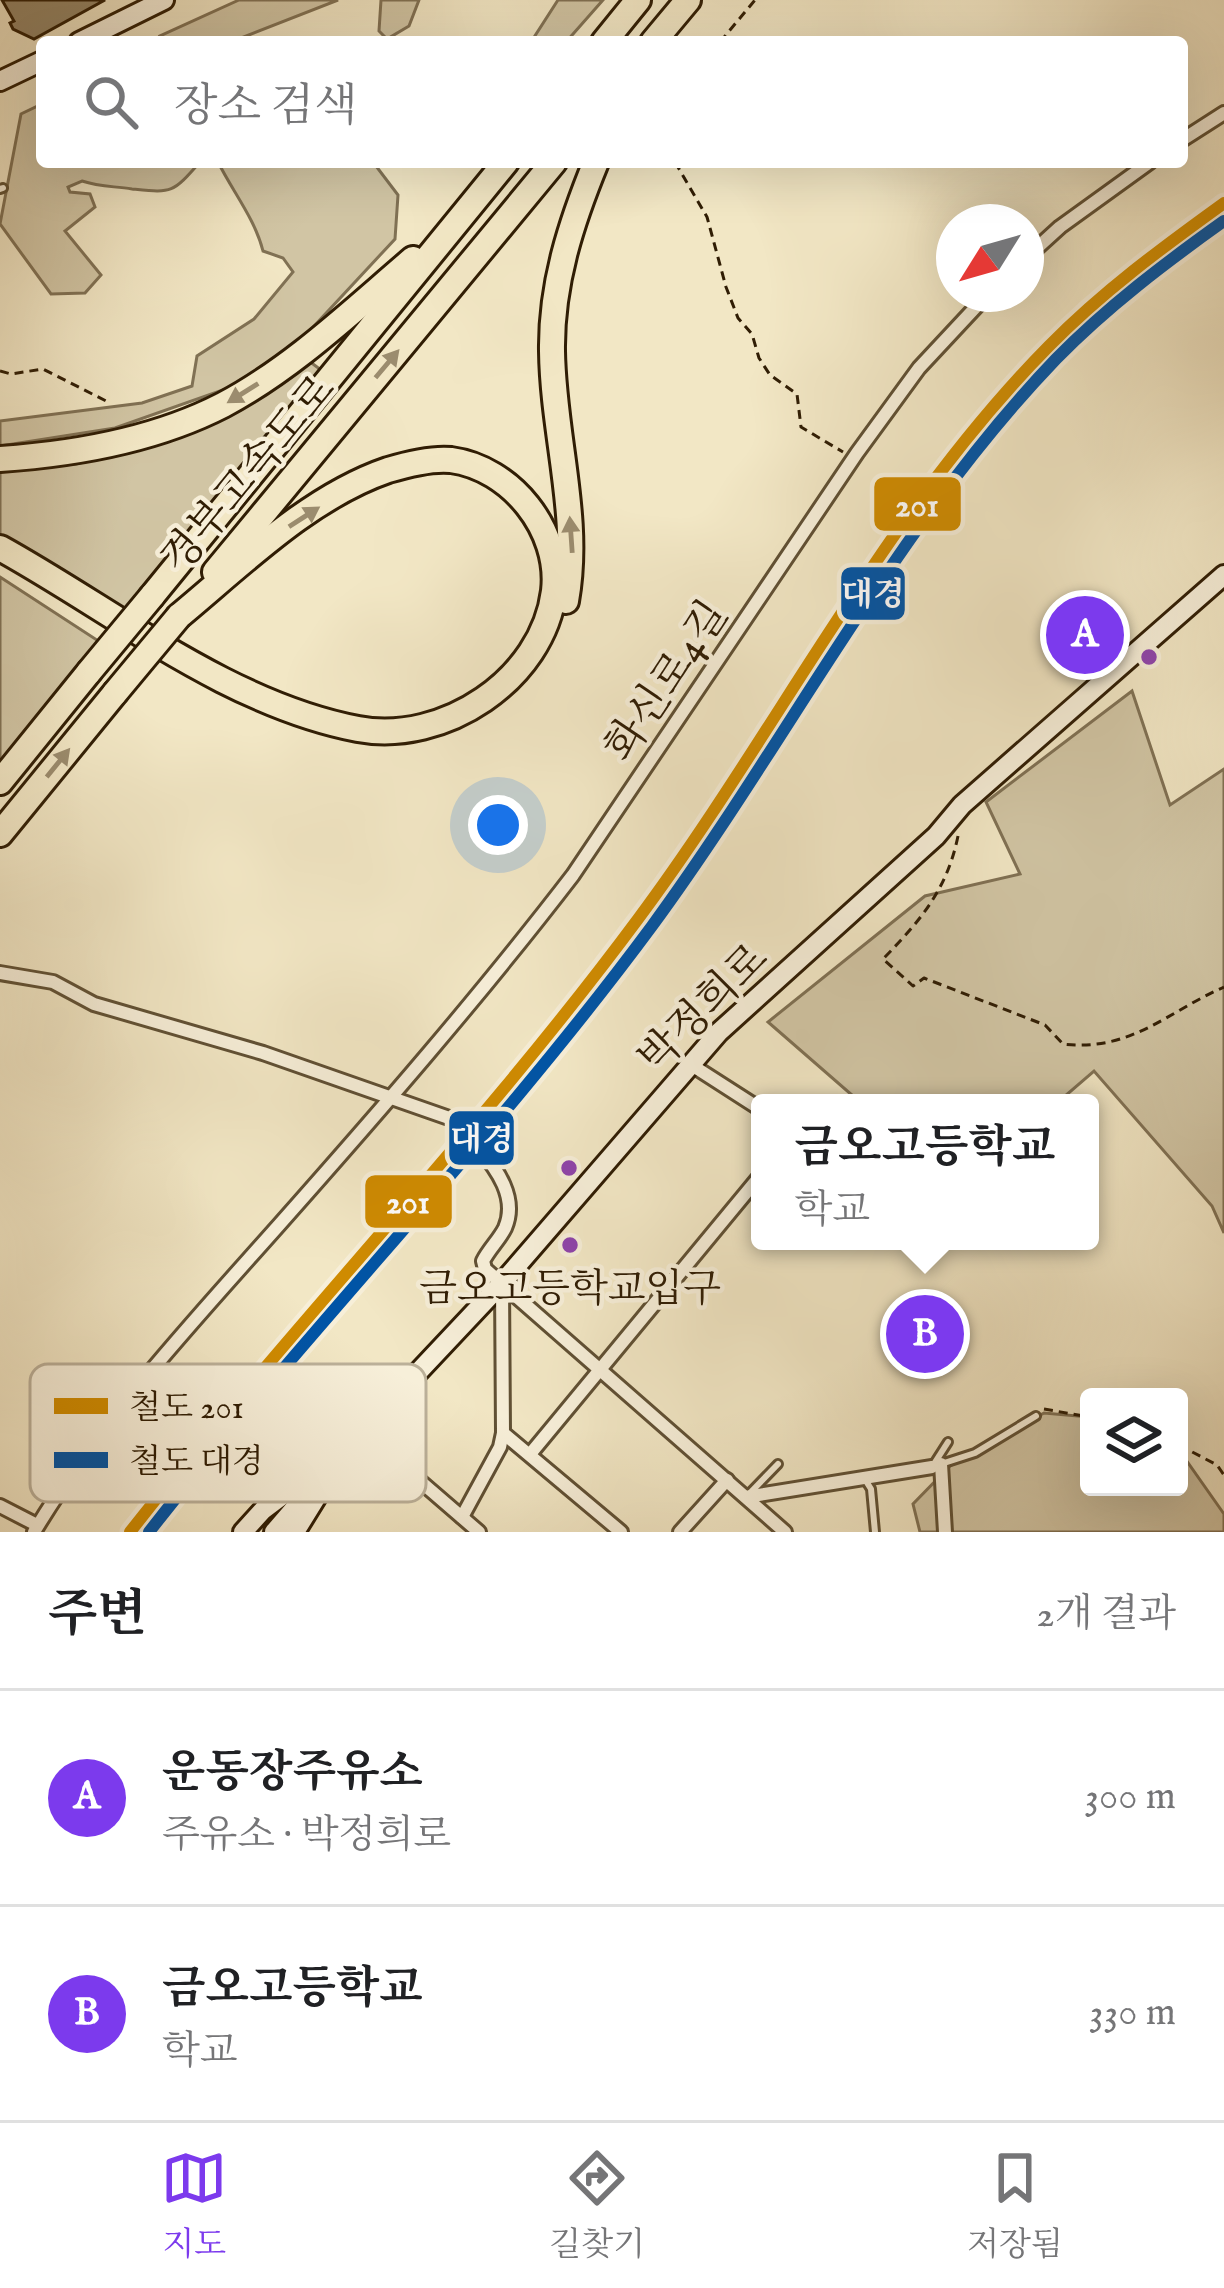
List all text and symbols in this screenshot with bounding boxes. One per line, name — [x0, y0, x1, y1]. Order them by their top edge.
search box — [36, 36, 1188, 168]
icon: search — [78, 69, 144, 135]
text: 장소 검색 — [174, 79, 358, 136]
north arrow — [936, 204, 1044, 312]
one-way arrow — [374, 348, 400, 379]
street label: 경부고속도로 — [151, 365, 348, 586]
one-way arrow — [226, 381, 259, 403]
line badge: 201 — [872, 475, 963, 533]
text: 201 — [895, 486, 939, 528]
one-way arrow — [287, 506, 320, 528]
one-way arrow — [562, 516, 581, 553]
line badge: 대경 — [839, 565, 907, 622]
text: 대경 — [841, 575, 905, 617]
pin: A — [1046, 590, 1124, 680]
street label: 화신로4길 — [595, 591, 741, 773]
unlabelled marker — [1138, 646, 1160, 668]
one-way arrow — [44, 748, 70, 779]
your location — [468, 795, 528, 855]
street label: 박정희로 — [628, 933, 781, 1086]
popup — [751, 1094, 1099, 1250]
line badge: 대경 — [447, 1109, 516, 1167]
text: 대경 — [450, 1120, 514, 1162]
text: 금오고등학교 — [795, 1120, 1055, 1177]
unlabelled marker — [558, 1157, 580, 1179]
line badge: 201 — [363, 1173, 454, 1230]
text: 201 — [386, 1183, 430, 1225]
text: 학교 — [795, 1187, 870, 1236]
marker: 금오고등학교입구 — [559, 1234, 581, 1256]
place label: 금오고등학교입구 — [419, 1266, 721, 1315]
pin: B — [886, 1289, 964, 1379]
legend — [30, 1364, 426, 1502]
text: 철도 201 — [129, 1388, 244, 1430]
map controls — [1080, 1388, 1188, 1496]
button: layers — [1080, 1388, 1188, 1496]
text: 철도 대경 — [129, 1442, 264, 1484]
text: 주변 — [48, 1584, 147, 1649]
text: 2개 결과 — [1036, 1591, 1176, 1640]
text: 운동장주유소 — [162, 1745, 423, 1802]
text: A — [74, 1773, 100, 1822]
text: 300 m — [1084, 1773, 1176, 1822]
text: 주유소 · 박정희로 — [162, 1812, 451, 1861]
text: 금오고등학교 — [162, 1961, 423, 2018]
text: B — [74, 1989, 100, 2038]
text: 330 m — [1089, 1989, 1176, 2038]
text: 학교 — [162, 2028, 237, 2077]
tab: 지도 — [161, 2145, 227, 2267]
tab: 길찾기 — [549, 2145, 645, 2267]
tab: 저장됨 — [967, 2145, 1063, 2267]

